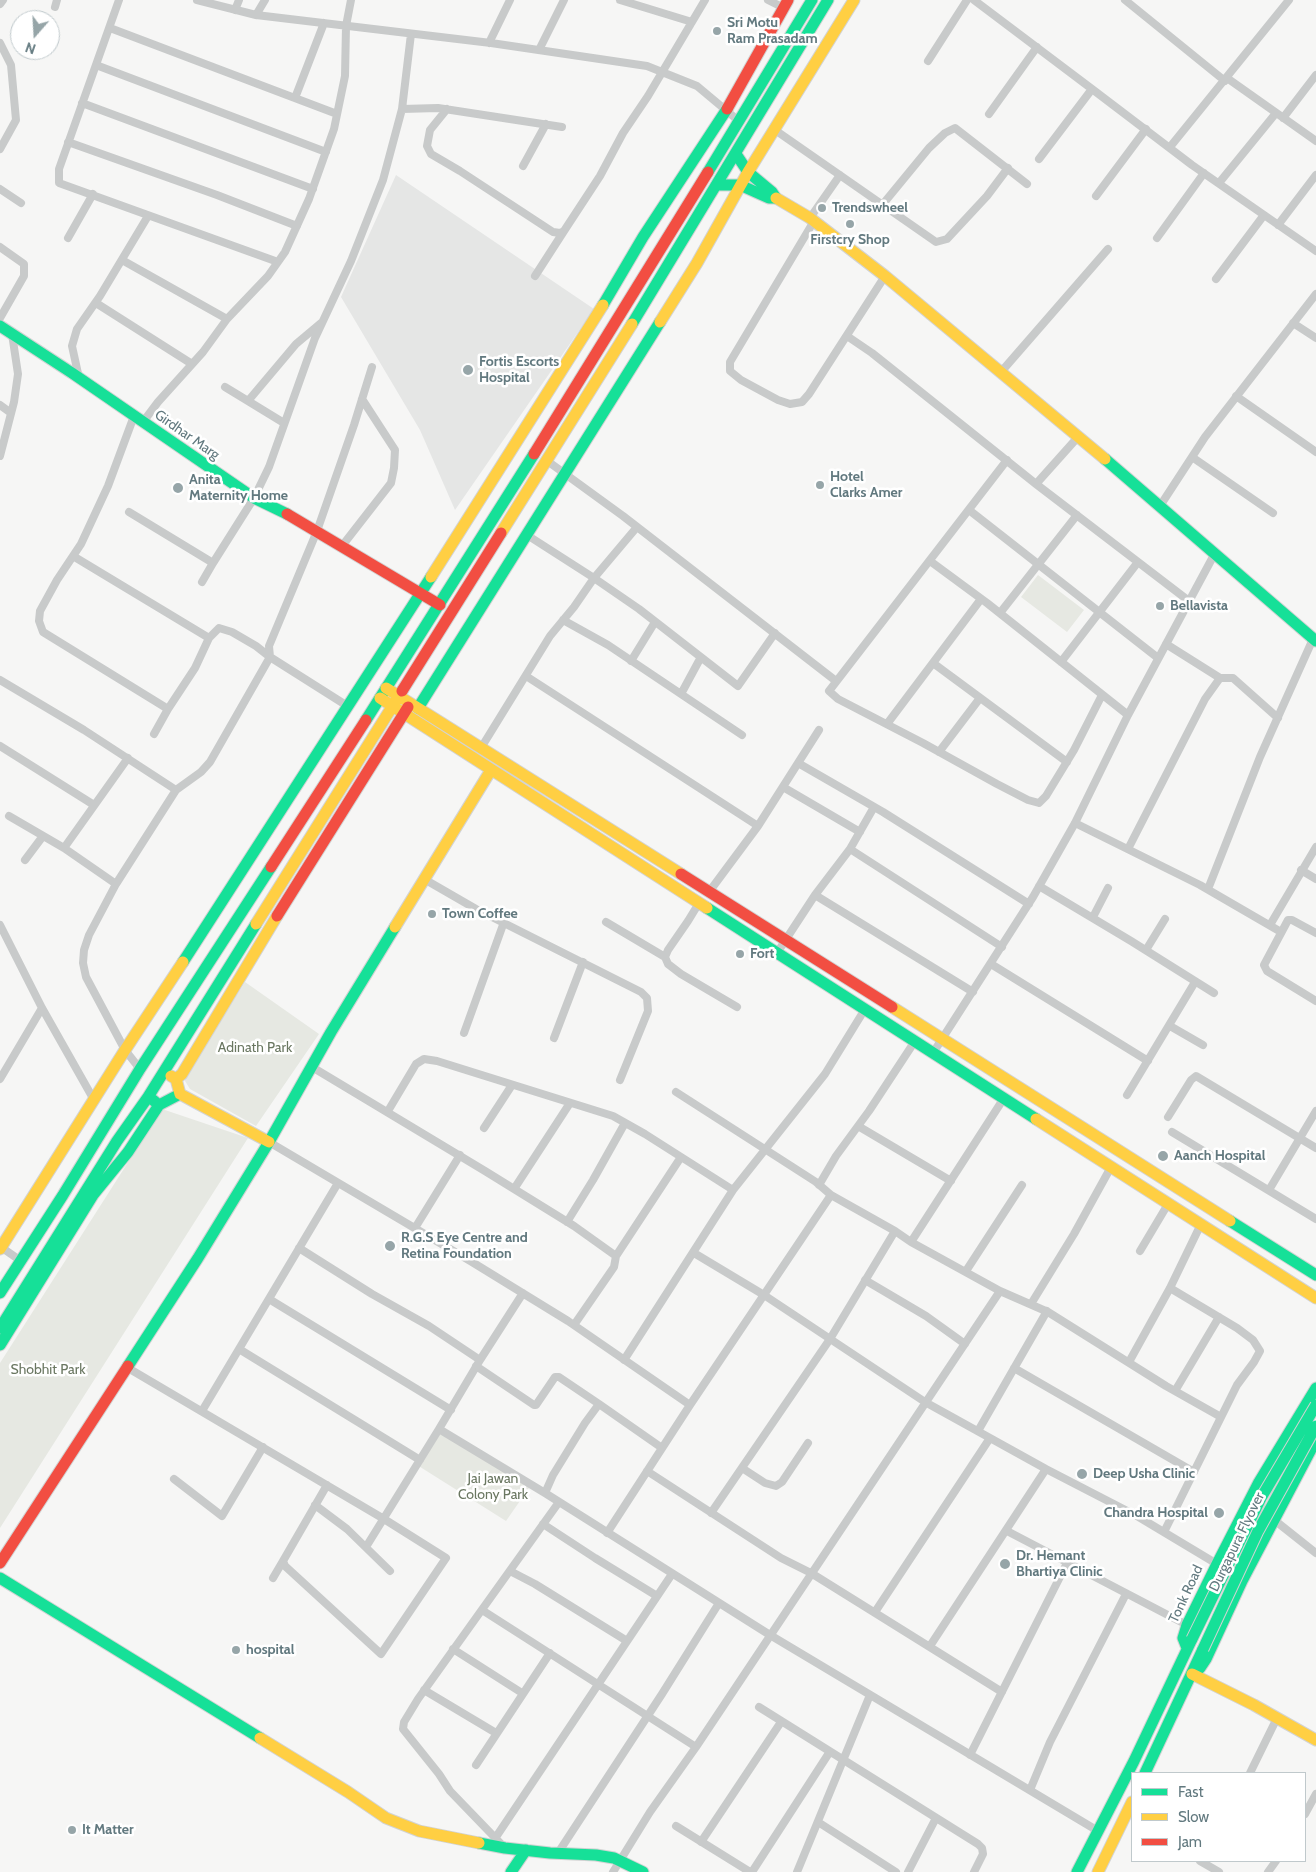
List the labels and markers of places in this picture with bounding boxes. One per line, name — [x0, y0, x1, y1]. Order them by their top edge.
place label: Sri Motu Ram Prasadam — [727, 15, 818, 48]
marker: Sri Motu Ram Prasadam — [711, 25, 723, 37]
place label: Trendswheel — [832, 200, 908, 216]
marker: Trendswheel — [816, 202, 828, 214]
marker: Firstcry Shop — [844, 218, 856, 230]
place label: Firstcry Shop — [810, 232, 890, 248]
place label: Fortis Escorts Hospital — [479, 354, 559, 387]
marker: Fortis Escorts Hospital — [461, 363, 475, 377]
place label: Hotel Clarks Amer — [830, 469, 902, 502]
place label: Anita Maternity Home — [189, 472, 288, 504]
marker: Hotel Clarks Amer — [814, 479, 826, 491]
marker: Anita Maternity Home — [171, 481, 185, 495]
place label: Bellavista — [1170, 598, 1228, 614]
marker: Bellavista — [1154, 600, 1166, 612]
place label: Town Coffee — [442, 906, 518, 922]
marker: Town Coffee — [426, 908, 438, 920]
place label: Fort — [750, 946, 774, 962]
marker: Fort — [734, 948, 746, 960]
place label: Aanch Hospital — [1174, 1148, 1265, 1164]
marker: Aanch Hospital — [1156, 1149, 1170, 1163]
place label: R.G.S Eye Centre and Retina Foundation — [401, 1230, 528, 1262]
marker: R.G.S Eye Centre and Retina Foundation — [383, 1239, 397, 1253]
place label: Deep Usha Clinic — [1093, 1466, 1195, 1482]
marker: Deep Usha Clinic — [1075, 1467, 1089, 1481]
place label: Chandra Hospital — [1104, 1505, 1208, 1521]
marker: Chandra Hospital — [1212, 1506, 1226, 1520]
place label: Dr. Hemant Bhartiya Clinic — [1016, 1548, 1103, 1580]
marker: Dr. Hemant Bhartiya Clinic — [998, 1557, 1012, 1571]
place label: hospital — [246, 1642, 294, 1658]
marker: hospital — [230, 1644, 242, 1656]
place label: It Matter — [82, 1822, 134, 1838]
marker: It Matter — [66, 1824, 78, 1836]

